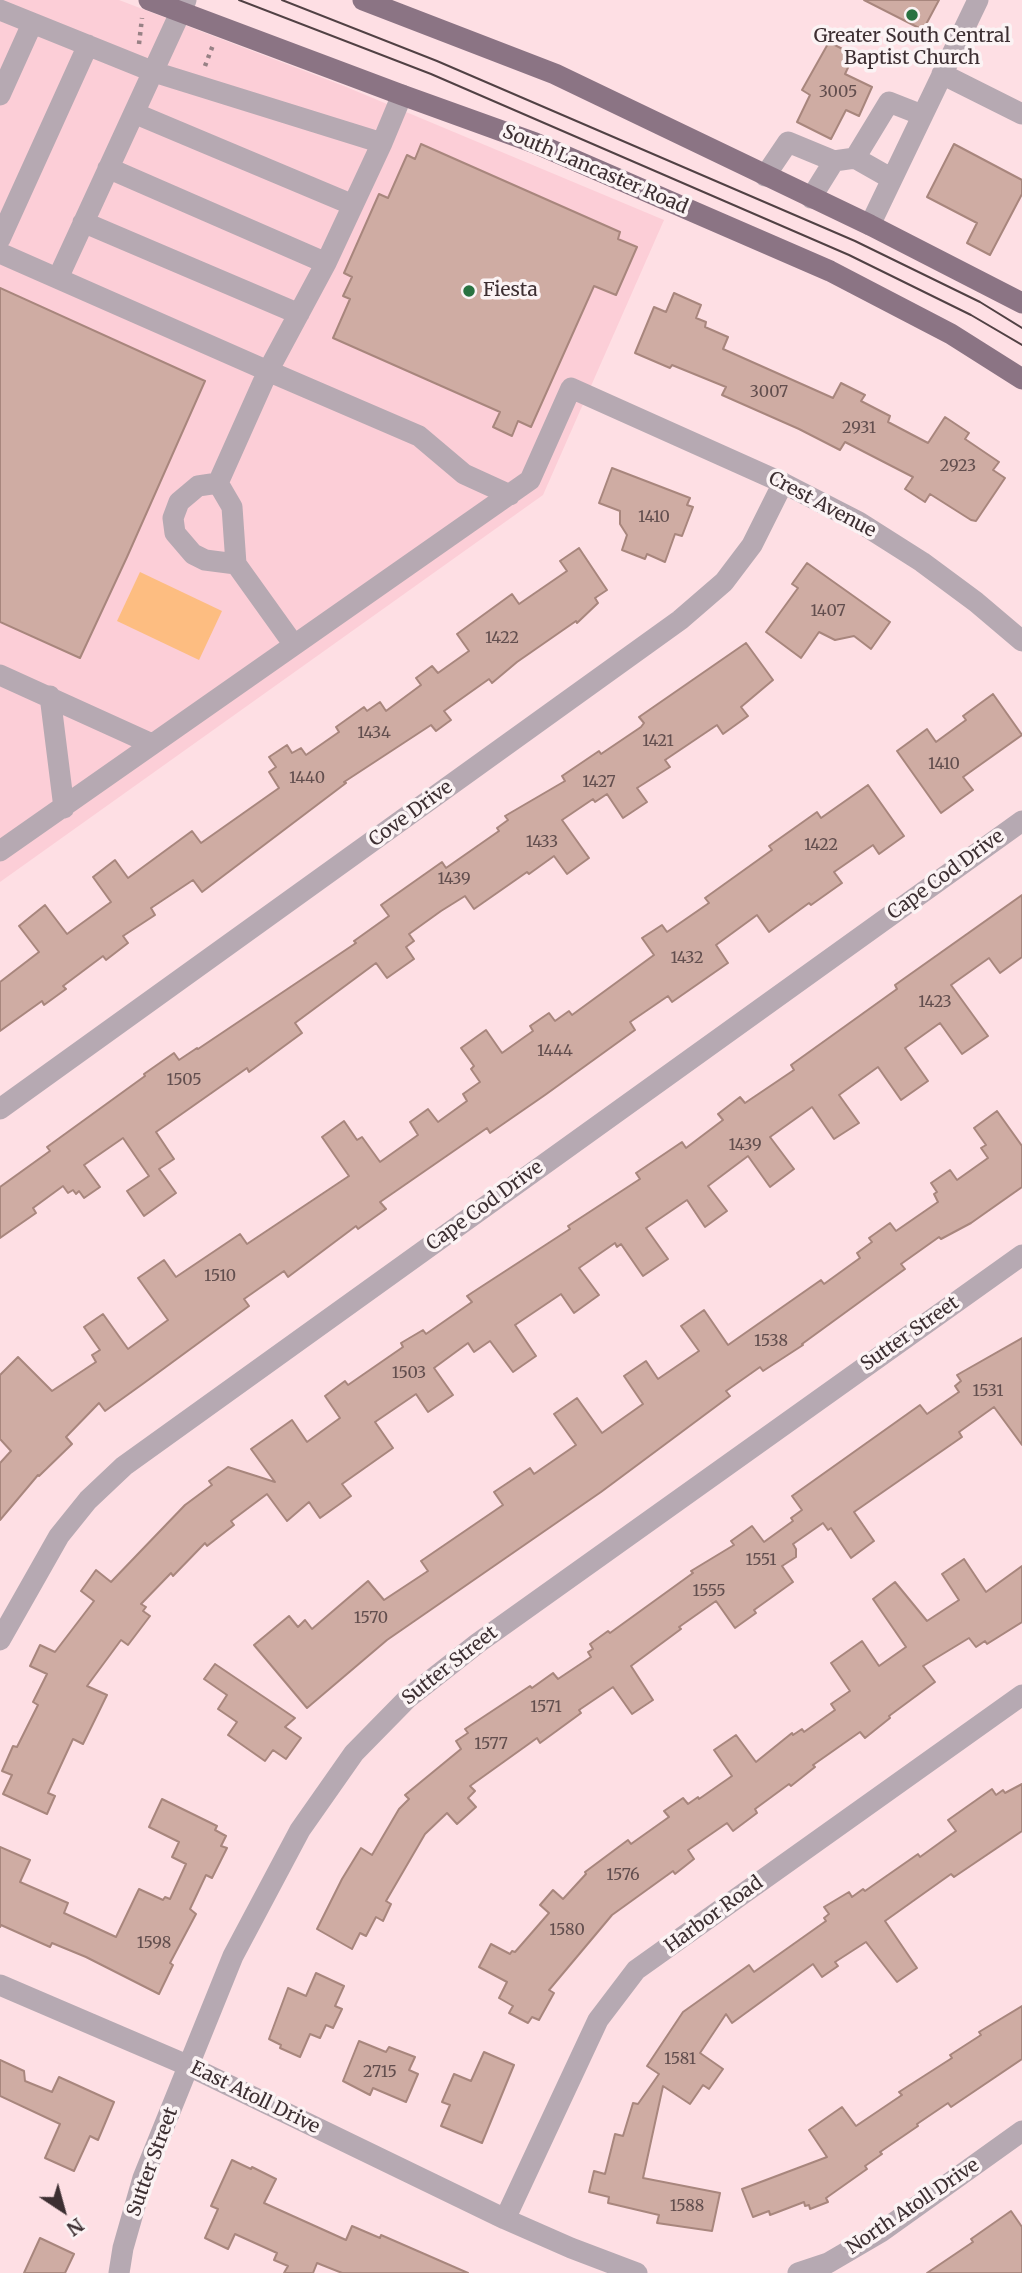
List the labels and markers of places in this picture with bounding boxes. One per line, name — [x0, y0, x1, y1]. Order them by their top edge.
marker: Greater South Central Baptist Church — [904, 7, 920, 23]
place label: Greater South Central Baptist Church — [814, 26, 1010, 70]
place label: Fiesta — [483, 280, 538, 302]
marker: Fiesta — [461, 283, 477, 299]

